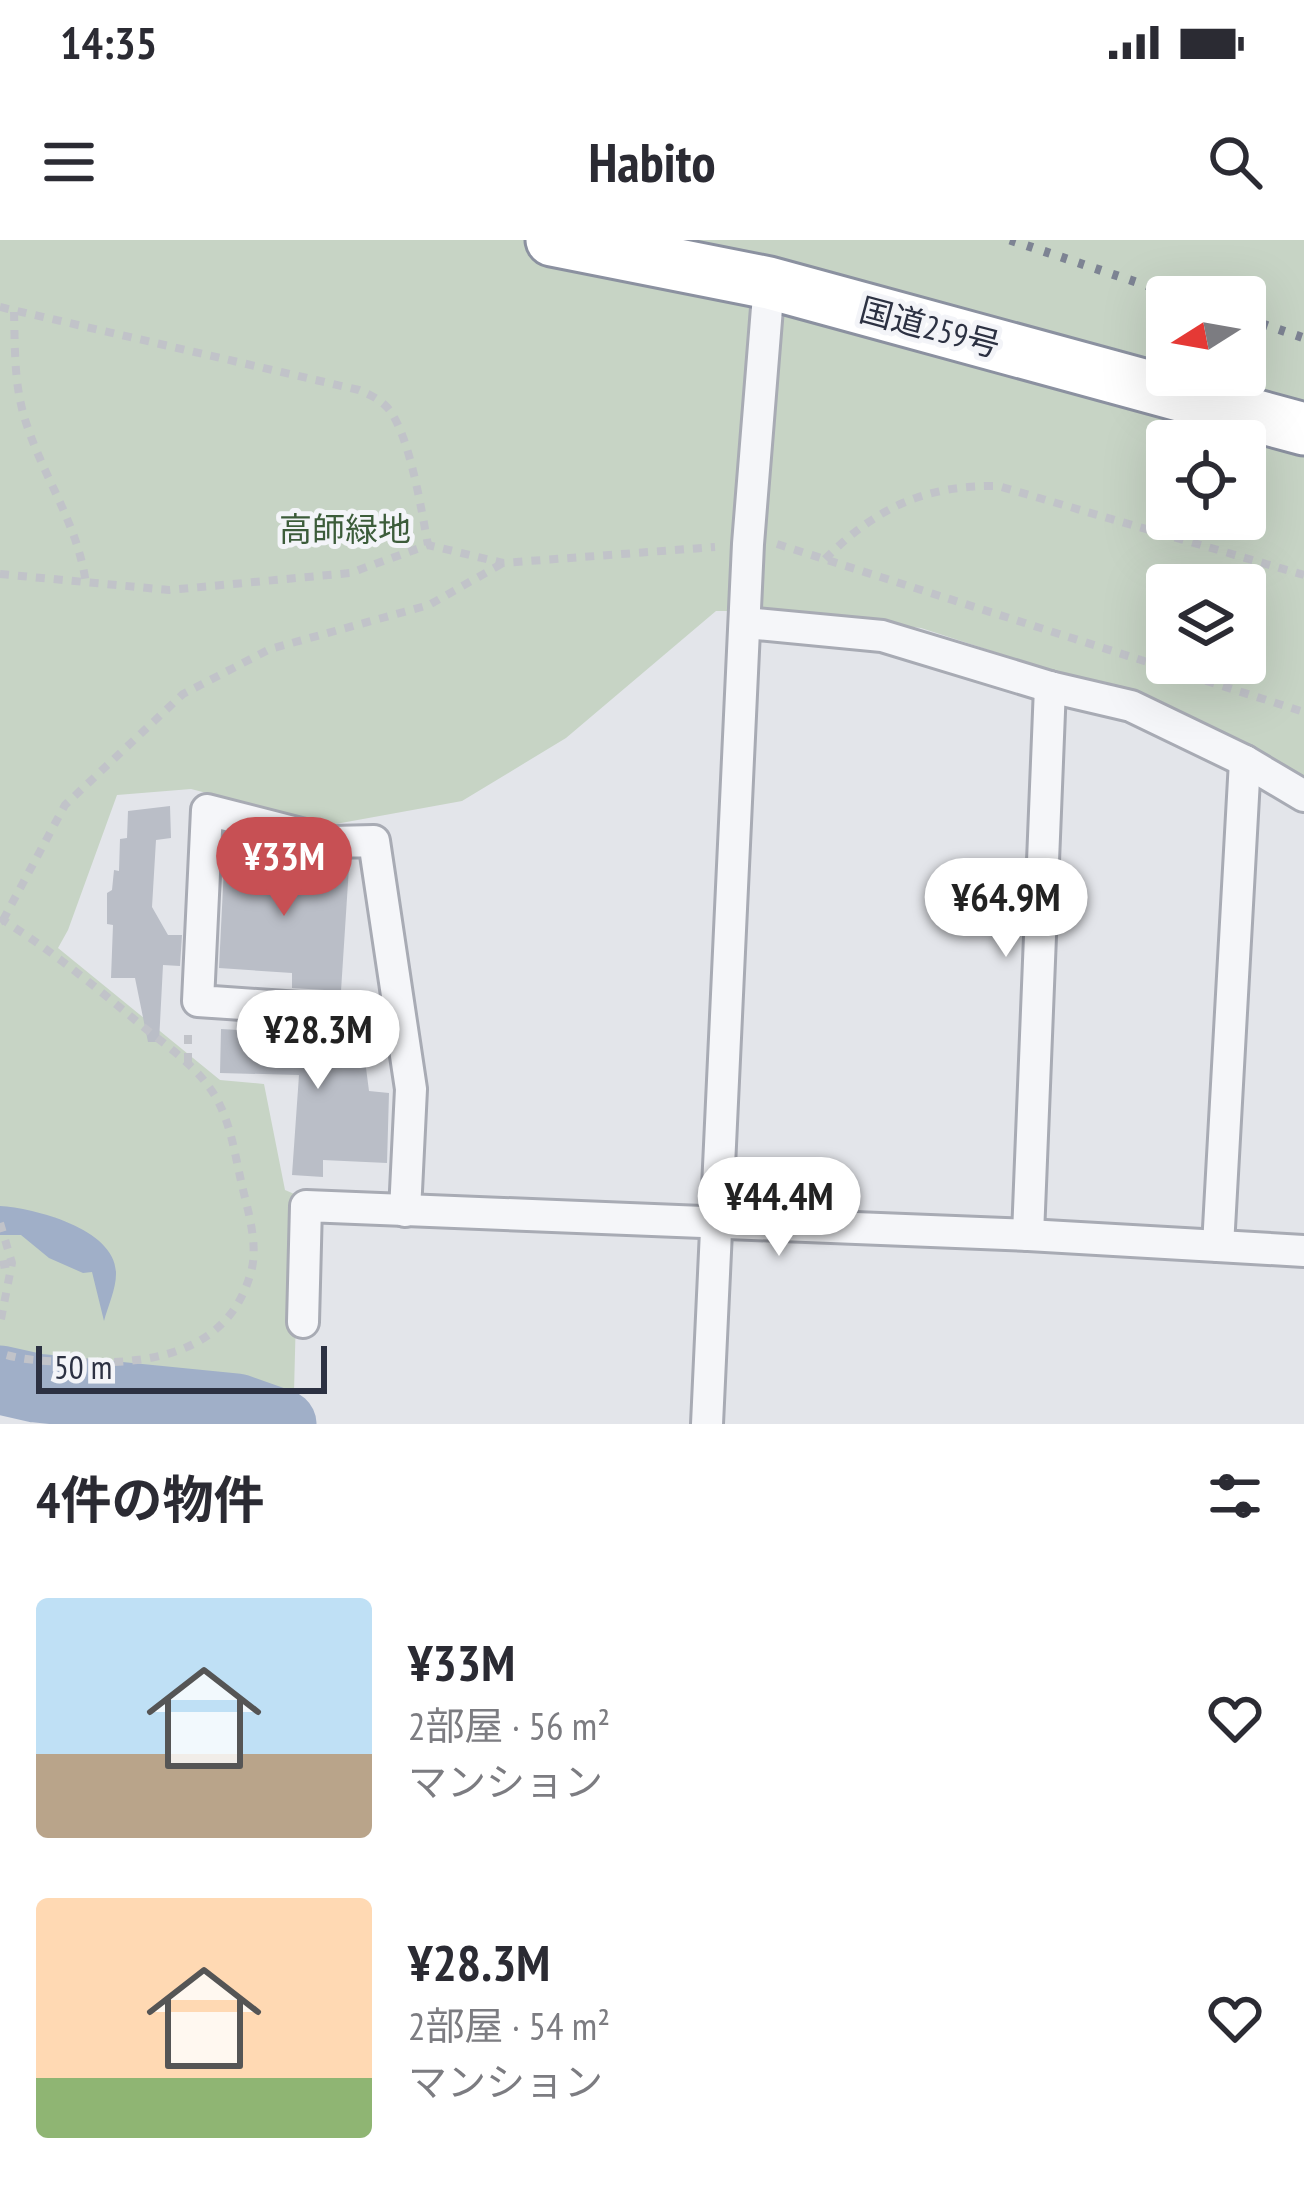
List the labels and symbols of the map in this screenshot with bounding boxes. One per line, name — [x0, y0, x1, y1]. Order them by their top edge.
north arrow — [1146, 276, 1266, 396]
street label: 国道259号 — [855, 287, 1005, 366]
park label: 高師緑地 — [279, 507, 411, 550]
pin: ¥33M — [213, 817, 355, 919]
pin: ¥64.9M — [908, 858, 1104, 960]
pin: ¥28.3M — [220, 990, 416, 1092]
pin: ¥44.4M — [681, 1157, 877, 1259]
scale bar — [36, 1340, 327, 1393]

